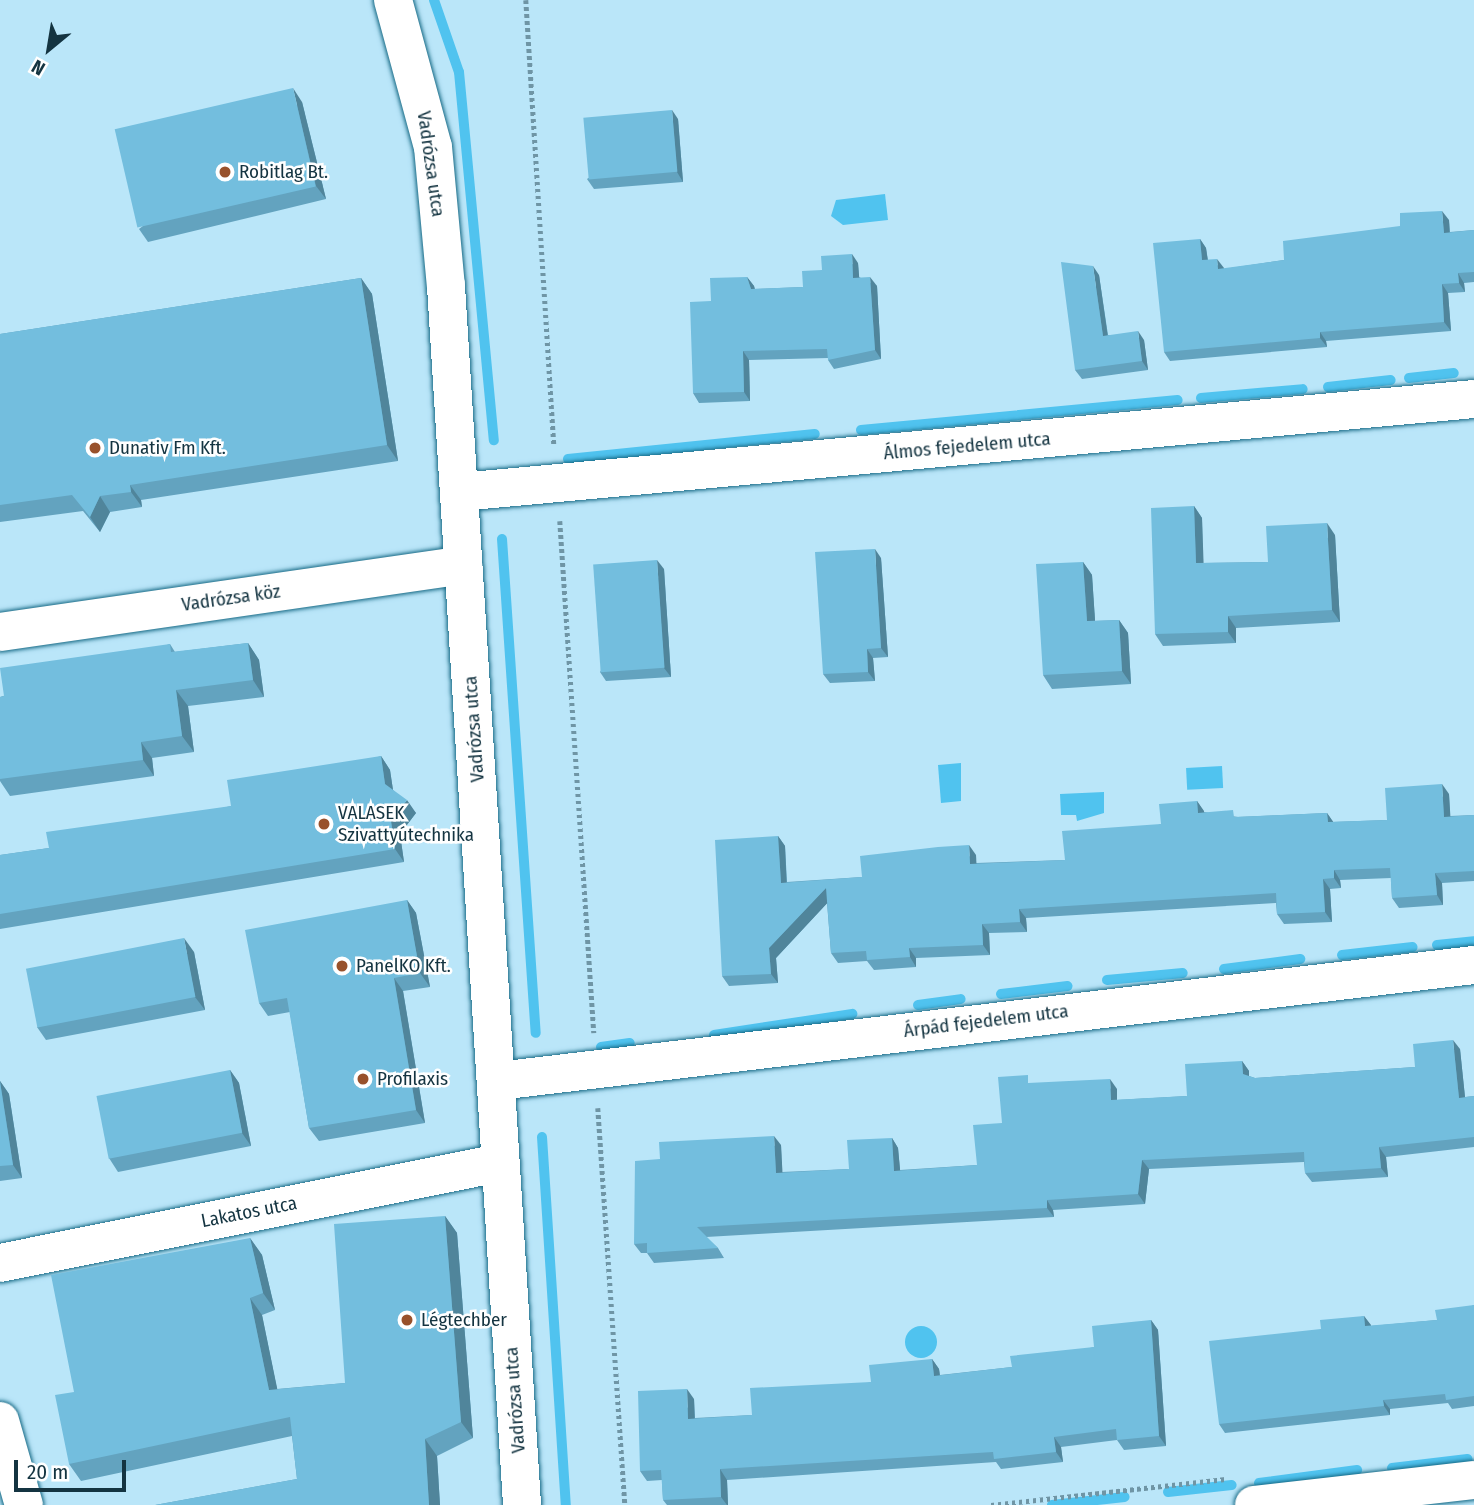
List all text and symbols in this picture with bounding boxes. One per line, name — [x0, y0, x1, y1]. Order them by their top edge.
north arrow — [14, 14, 84, 84]
text: N — [28, 55, 49, 80]
street label: Vadrózsa utca — [412, 110, 450, 218]
place label: Robitlag Bt. — [239, 161, 328, 183]
marker: Robitlag Bt. — [217, 164, 233, 180]
street label: Álmos fejedelem utca — [883, 427, 1051, 465]
place label: Dunativ Fm Kft. — [109, 437, 226, 459]
marker: Dunativ Fm Kft. — [87, 440, 103, 456]
street label: Vadrózsa köz — [180, 580, 282, 616]
street label: Vadrózsa utca — [459, 675, 489, 783]
place label: VALASEK Szivattyútechnika — [338, 802, 474, 846]
marker: VALASEK Szivattyútechnika — [316, 816, 332, 832]
place label: PanelKO Kft. — [356, 955, 451, 977]
marker: PanelKO Kft. — [334, 958, 350, 974]
street label: Árpád fejedelem utca — [902, 1000, 1070, 1042]
place label: Profilaxis — [377, 1068, 448, 1090]
marker: Profilaxis — [355, 1071, 371, 1087]
street label: Lakatos utca — [199, 1192, 299, 1232]
place label: Légtechber — [421, 1309, 507, 1331]
marker: Légtechber — [399, 1312, 415, 1328]
street label: Vadrózsa utca — [500, 1346, 530, 1454]
scale bar — [18, 1446, 130, 1490]
text: 20 m — [27, 1459, 68, 1485]

